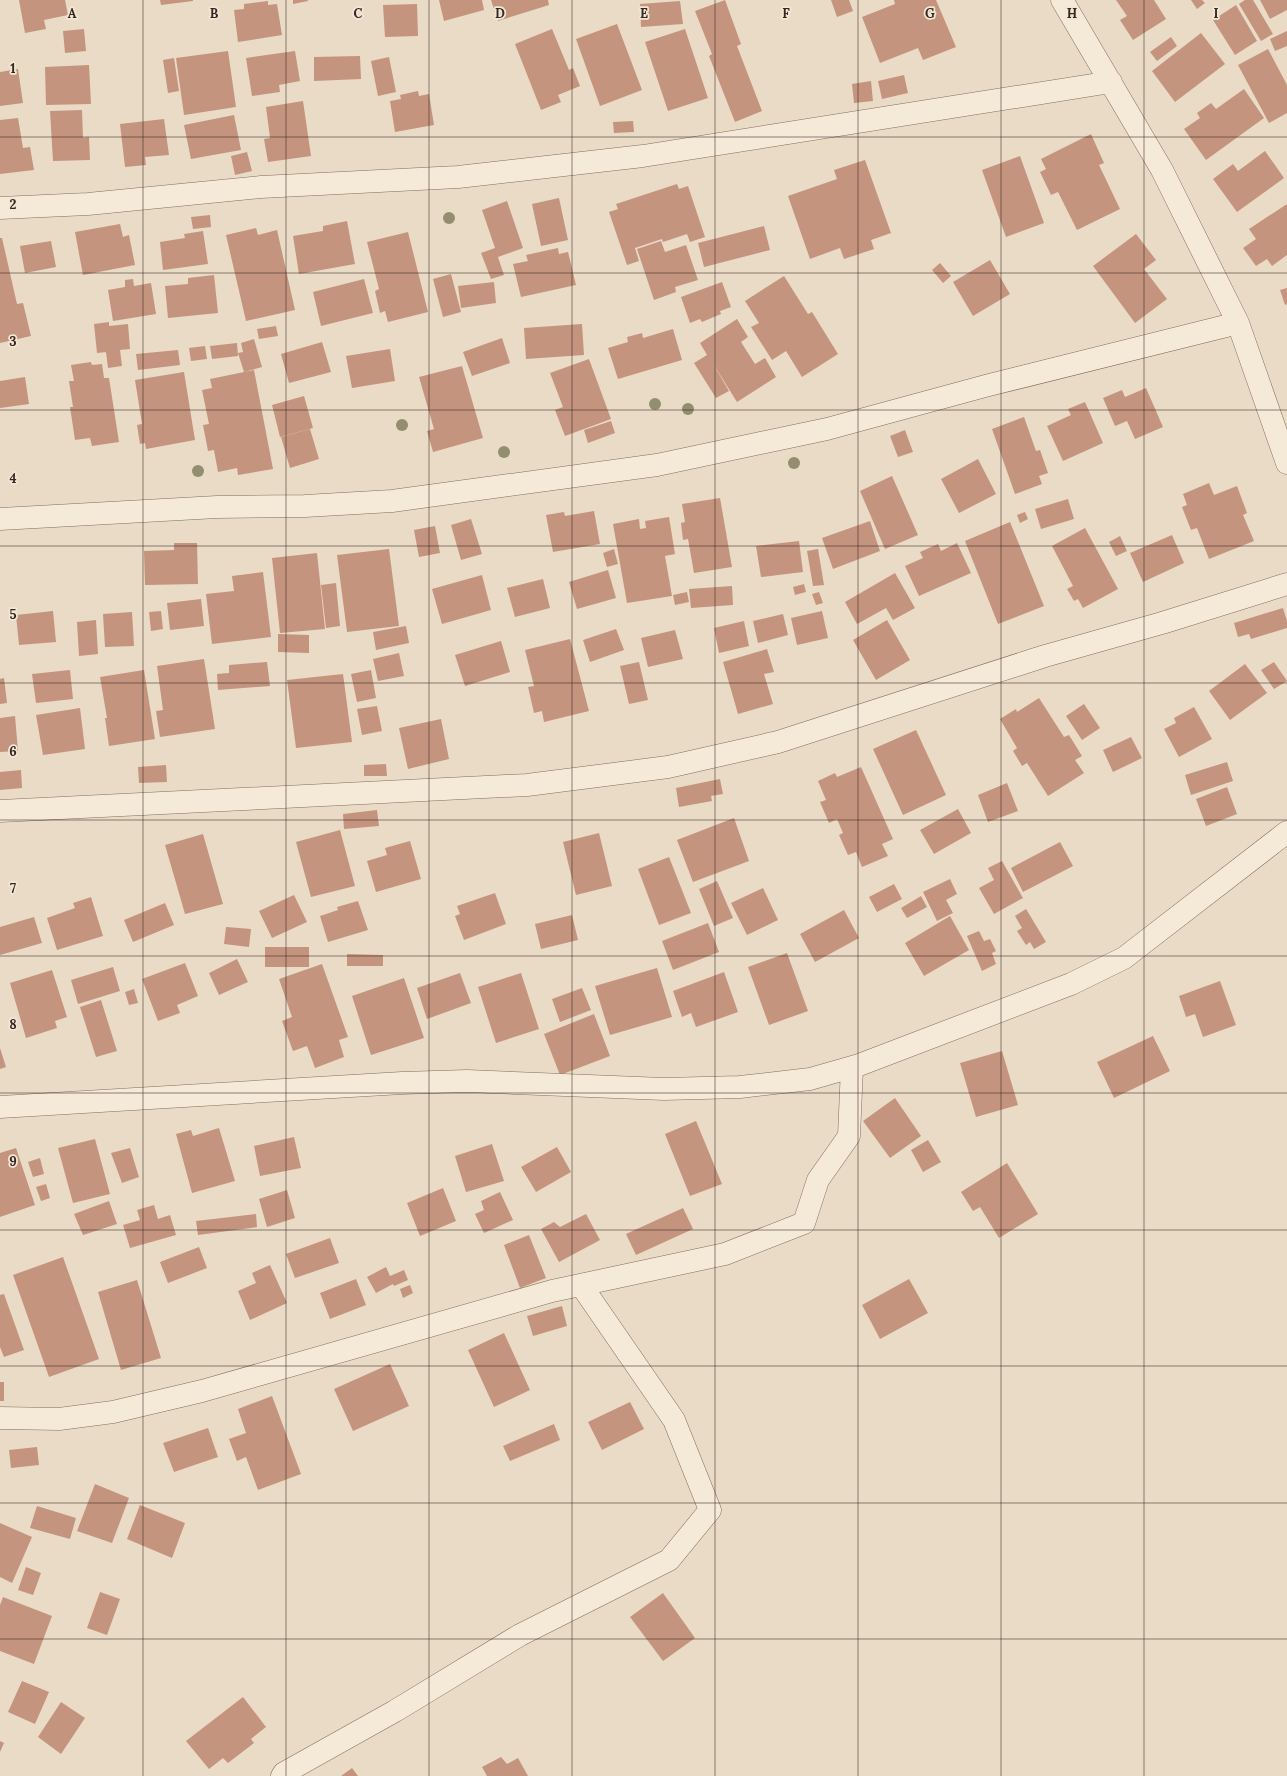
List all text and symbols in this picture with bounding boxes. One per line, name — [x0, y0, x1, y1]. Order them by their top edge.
text: A — [68, 5, 77, 22]
text: B — [210, 5, 219, 22]
text: C — [354, 5, 363, 22]
text: D — [495, 5, 505, 22]
text: E — [640, 5, 648, 22]
text: F — [782, 5, 790, 22]
text: G — [925, 5, 935, 22]
text: H — [1067, 5, 1077, 22]
text: I — [1213, 5, 1219, 22]
text: 1 — [10, 60, 16, 77]
text: 2 — [10, 196, 17, 213]
text: 3 — [9, 333, 17, 350]
text: 4 — [9, 470, 17, 487]
text: 5 — [9, 606, 17, 623]
text: 6 — [9, 743, 17, 760]
text: 7 — [10, 880, 16, 897]
text: 8 — [9, 1016, 17, 1033]
text: 9 — [9, 1153, 17, 1170]

